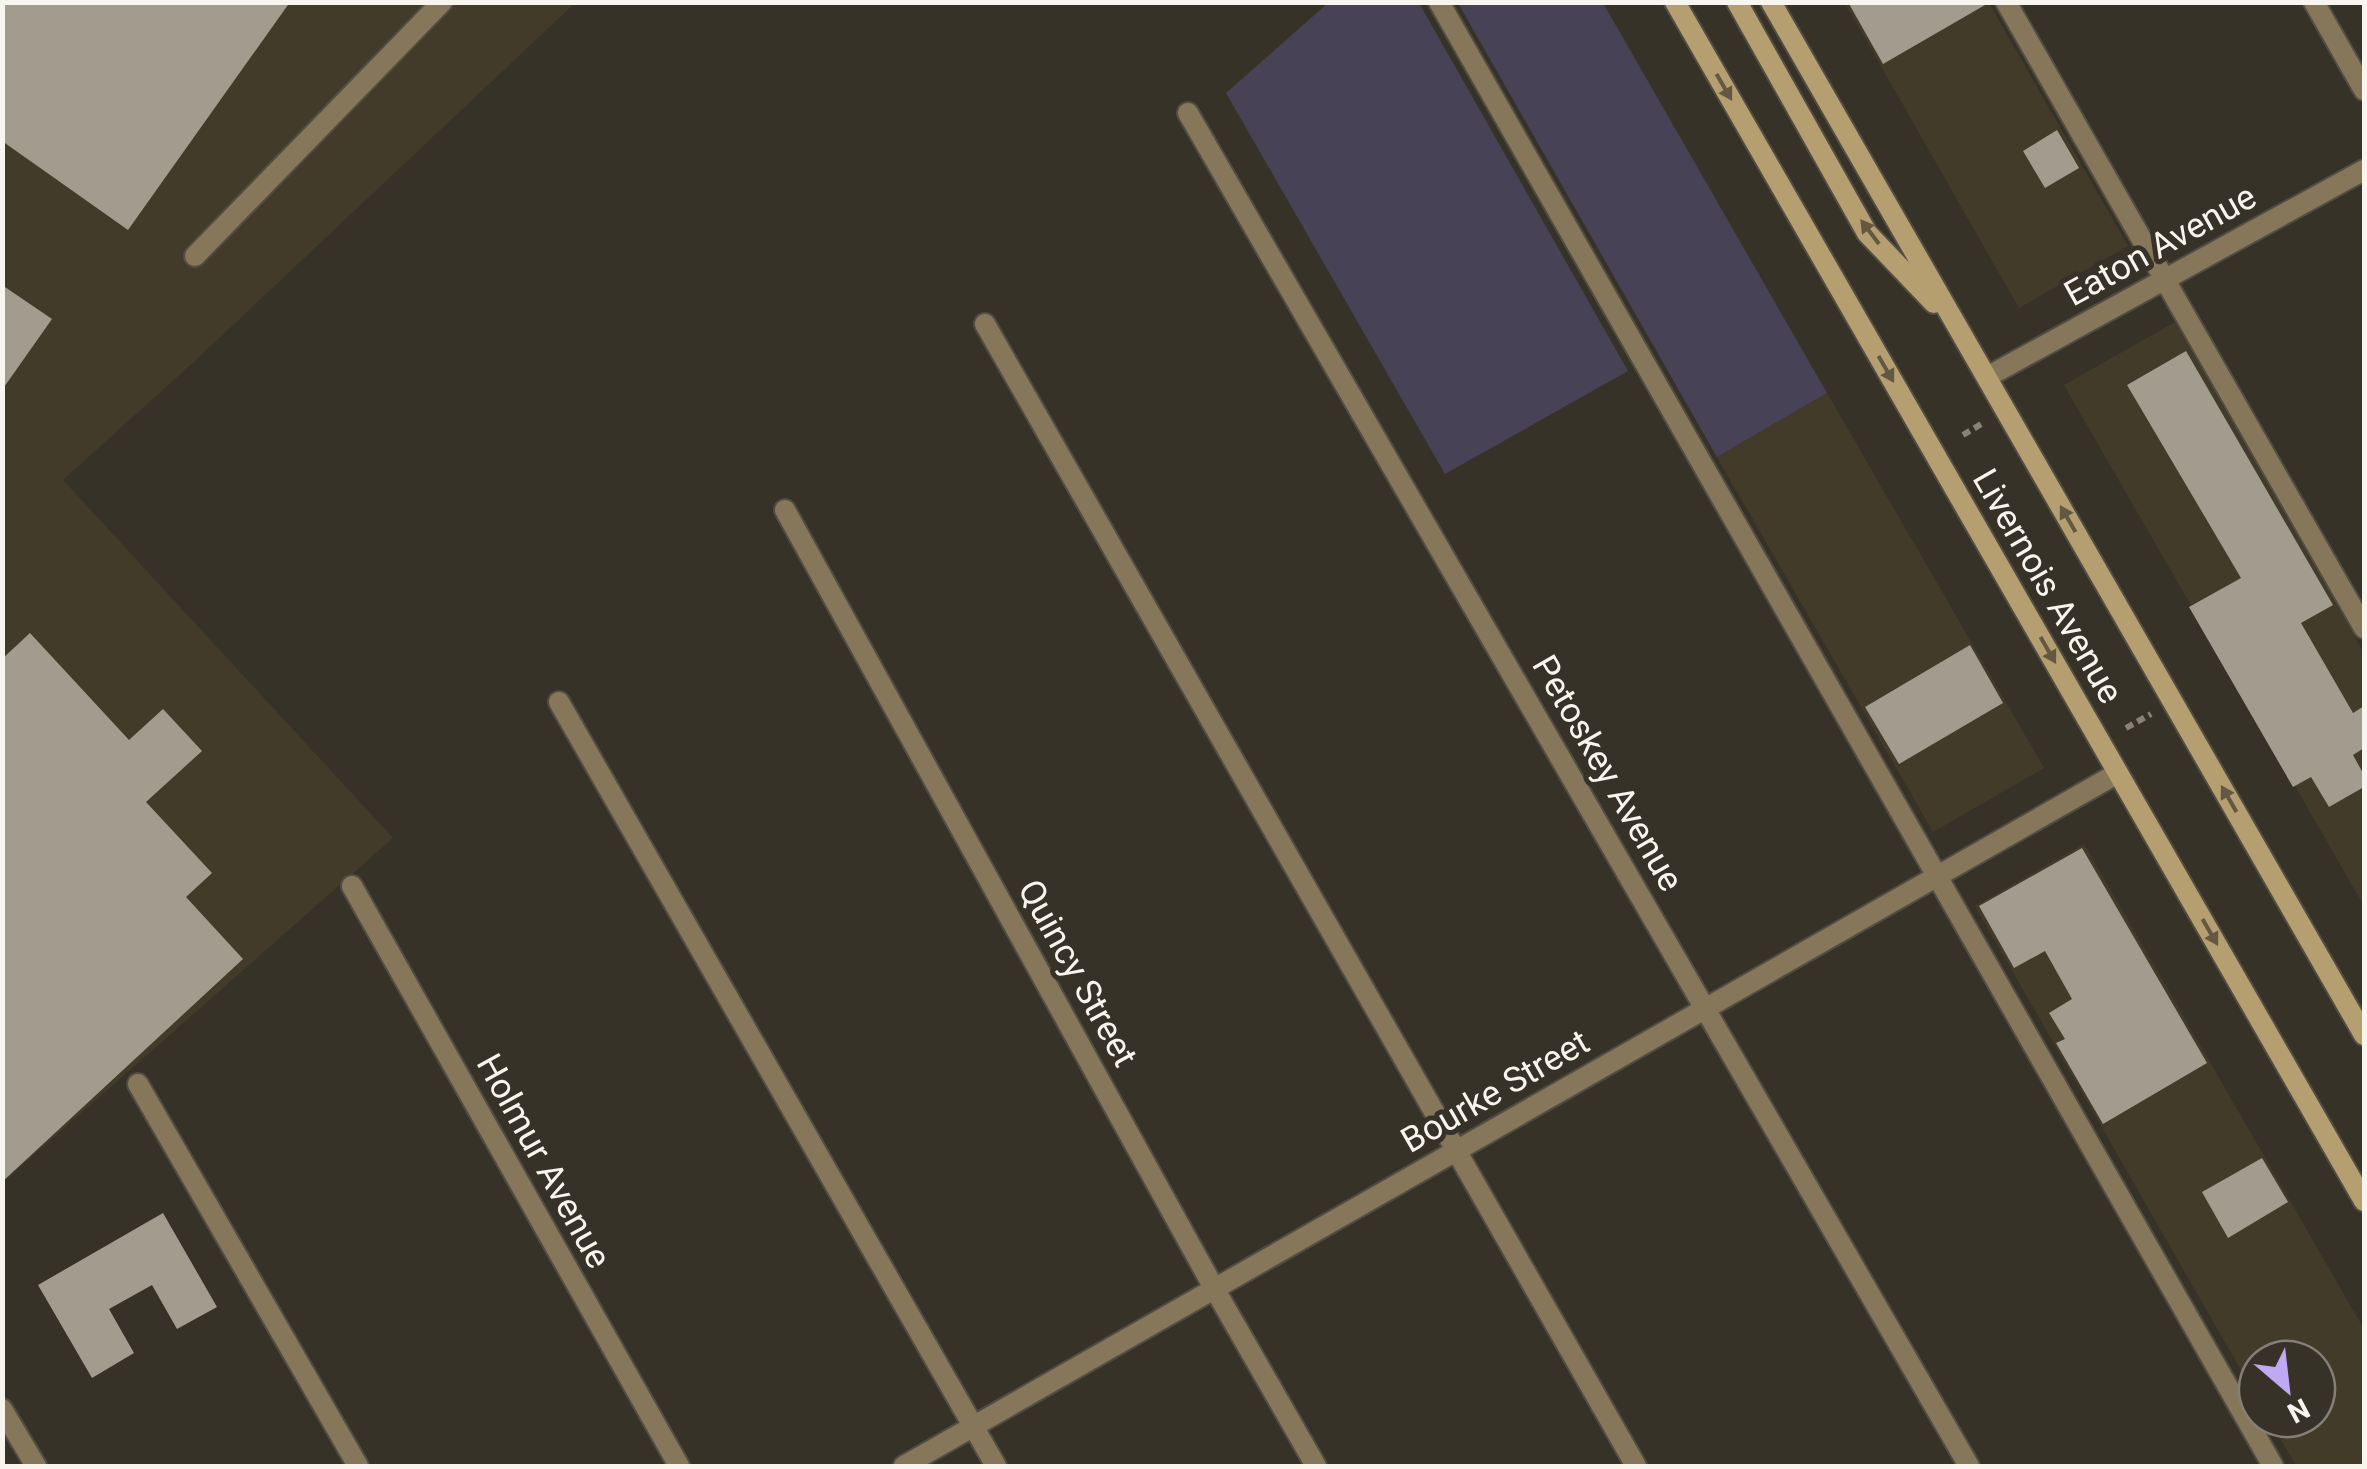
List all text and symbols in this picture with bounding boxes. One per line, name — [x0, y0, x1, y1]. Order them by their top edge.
one-way arrow — [1714, 73, 1732, 101]
street label: Eaton Avenue — [2057, 176, 2263, 315]
one-way arrow — [1860, 219, 1880, 245]
one-way arrow — [1877, 355, 1894, 383]
street label: Livernois Avenue — [1964, 462, 2131, 711]
one-way arrow — [2060, 505, 2077, 533]
one-way arrow — [2039, 636, 2056, 665]
street label: Petoskey Avenue — [1524, 648, 1692, 898]
one-way arrow — [2221, 785, 2238, 813]
street label: Quincy Street — [1009, 873, 1146, 1074]
one-way arrow — [2201, 918, 2218, 946]
street label: Bourke Street — [1394, 1021, 1596, 1162]
street label: Holmur Avenue — [468, 1047, 619, 1275]
north arrow — [2237, 1339, 2337, 1439]
text: N — [2282, 1391, 2315, 1430]

